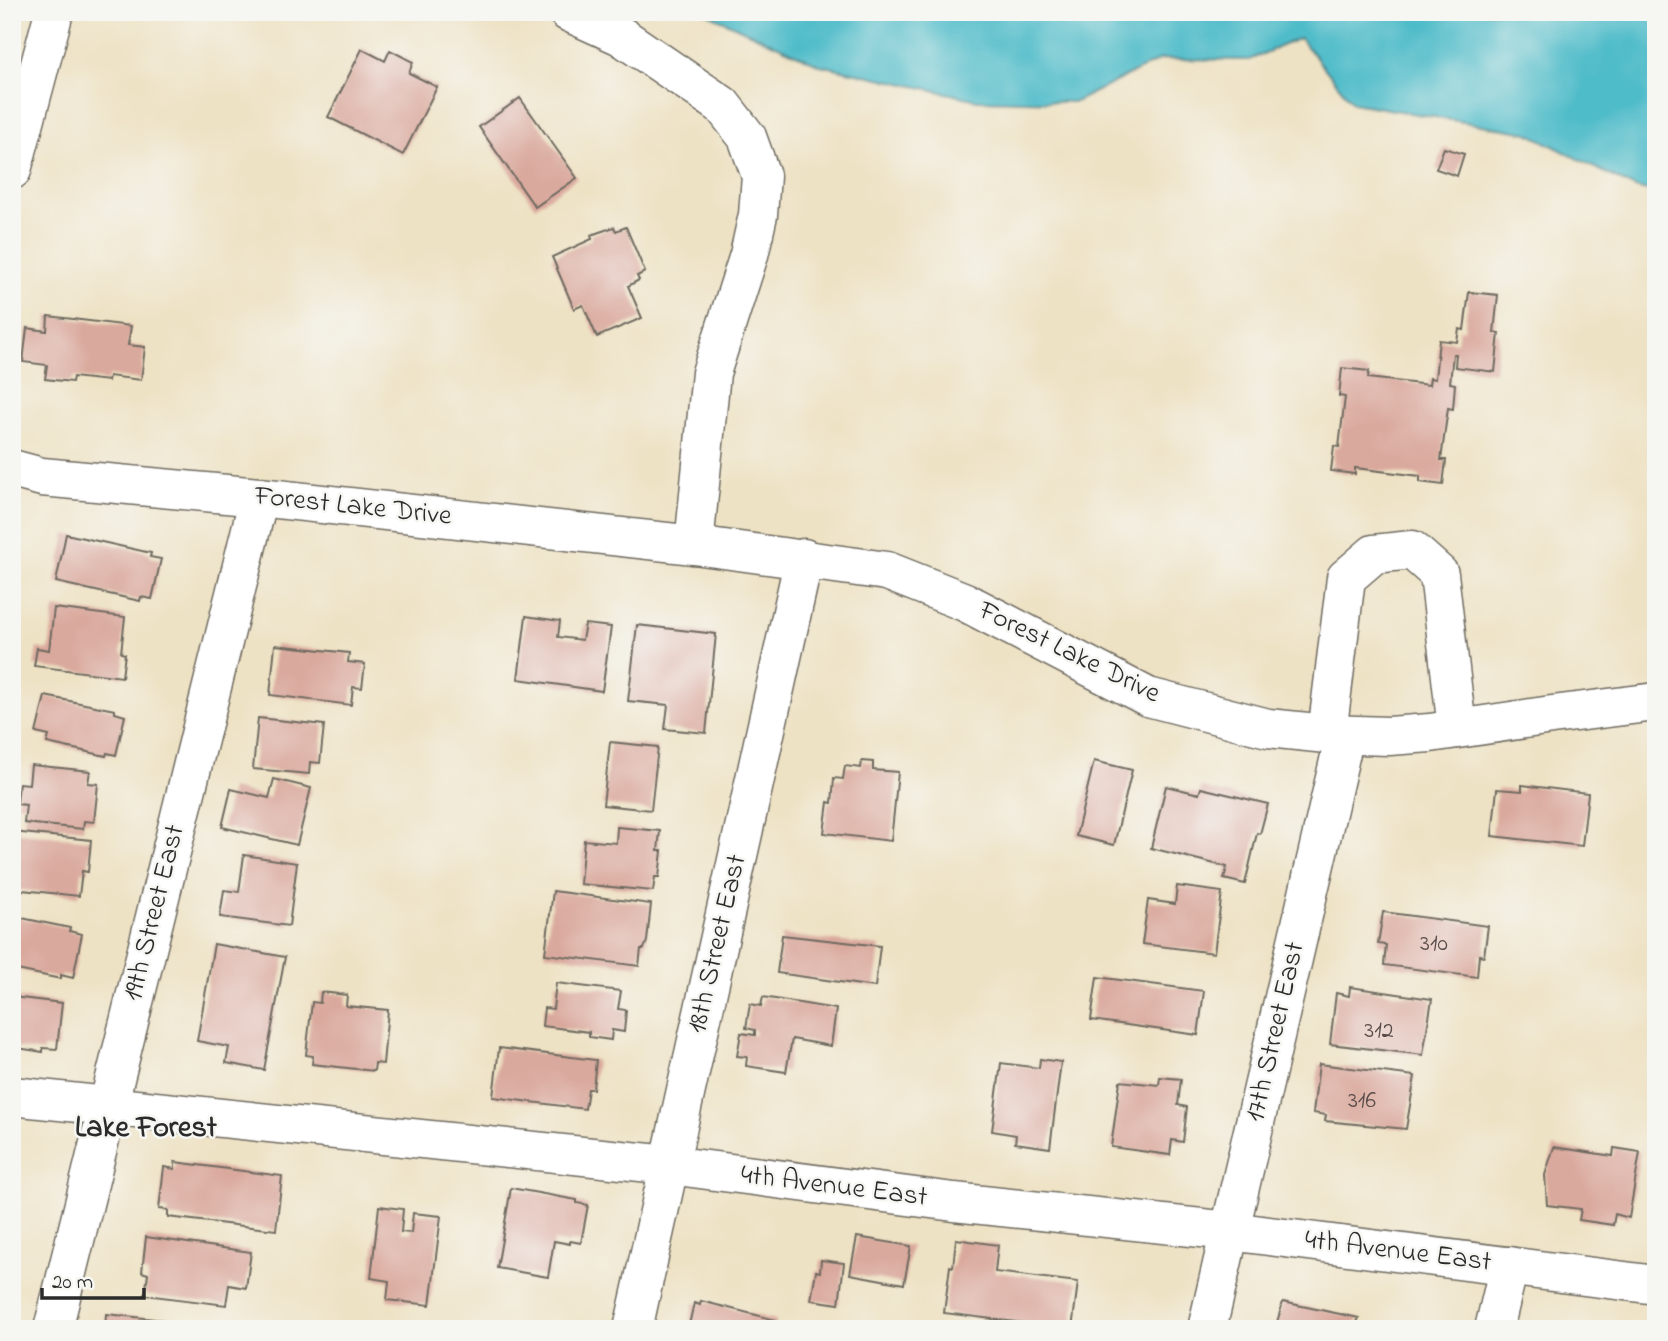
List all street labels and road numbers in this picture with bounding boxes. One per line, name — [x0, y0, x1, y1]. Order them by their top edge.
street label: Forest Lake Drive — [251, 476, 454, 538]
street label: Forest Lake Drive — [970, 591, 1167, 715]
street label: 19th Street East — [113, 821, 197, 1005]
street label: 18th Street East — [678, 851, 758, 1037]
street label: 17th Street East — [1235, 938, 1317, 1126]
street label: 4th Avenue East — [738, 1155, 930, 1219]
street label: 4th Avenue East — [1302, 1220, 1494, 1284]

